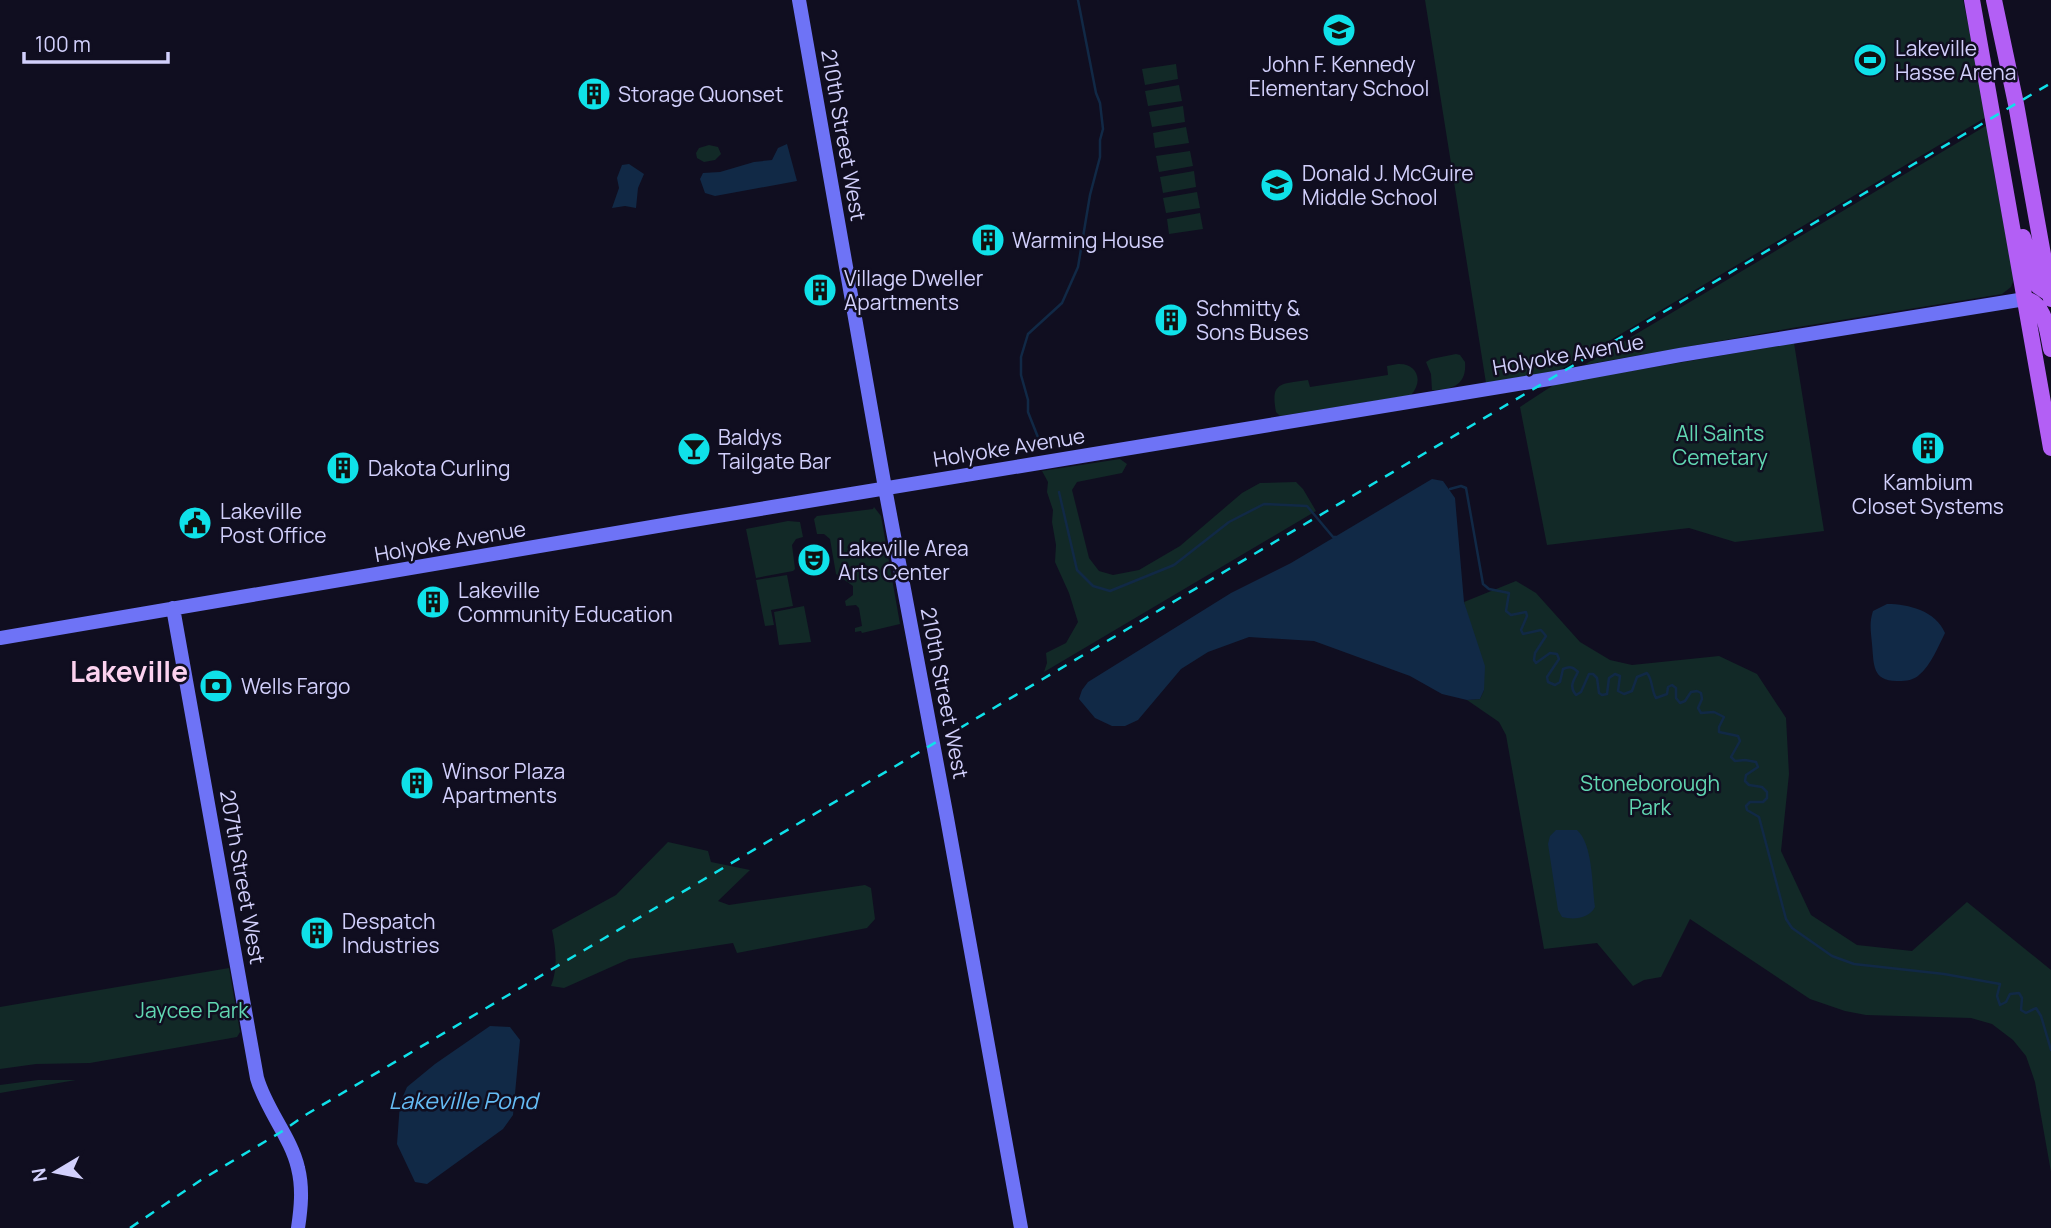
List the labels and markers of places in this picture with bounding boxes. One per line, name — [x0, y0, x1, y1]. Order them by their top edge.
school or university icon: John F. Kennedy Elementary School — [1320, 11, 1358, 49]
place label: Lakeville Hasse Arena — [1895, 34, 2016, 86]
sports icon: Lakeville Hasse Arena — [1851, 41, 1889, 79]
place label: John F. Kennedy Elementary School — [1249, 50, 1429, 102]
building icon: Storage Quonset — [575, 75, 613, 113]
place label: Storage Quonset — [618, 80, 783, 108]
place label: Donald J. McGuire Middle School — [1302, 159, 1474, 211]
school or university icon: Donald J. McGuire Middle School — [1258, 166, 1296, 204]
building icon: Warming House — [969, 221, 1007, 259]
place label: Warming House — [1012, 226, 1164, 254]
place label: Village Dweller Apartments — [844, 264, 984, 316]
building icon: Village Dweller Apartments — [801, 271, 839, 309]
place label: Schmitty & Sons Buses — [1196, 294, 1309, 346]
building icon: Schmitty & Sons Buses — [1152, 301, 1190, 339]
place label: Baldys Tailgate Bar — [718, 423, 832, 475]
building icon: Kambium Closet Systems — [1909, 429, 1947, 467]
bar icon: Baldys Tailgate Bar — [675, 430, 713, 468]
building icon: Dakota Curling — [324, 449, 362, 487]
place label: Dakota Curling — [368, 454, 510, 482]
place label: Kambium Closet Systems — [1852, 468, 2004, 520]
place label: Lakeville Post Office — [220, 497, 326, 549]
public building icon: Lakeville Post Office — [176, 504, 214, 542]
place label: Lakeville Area Arts Center — [838, 534, 969, 586]
theatre icon: Lakeville Area Arts Center — [795, 541, 833, 579]
place label: Lakeville Community Education — [458, 576, 673, 628]
building icon: Lakeville Community Education — [414, 583, 452, 621]
bank icon: Wells Fargo — [197, 667, 235, 705]
place label: Wells Fargo — [241, 672, 351, 700]
place label: Winsor Plaza Apartments — [442, 757, 565, 809]
building icon: Winsor Plaza Apartments — [398, 764, 436, 802]
place label: Despatch Industries — [342, 907, 439, 959]
building icon: Despatch Industries — [298, 914, 336, 952]

